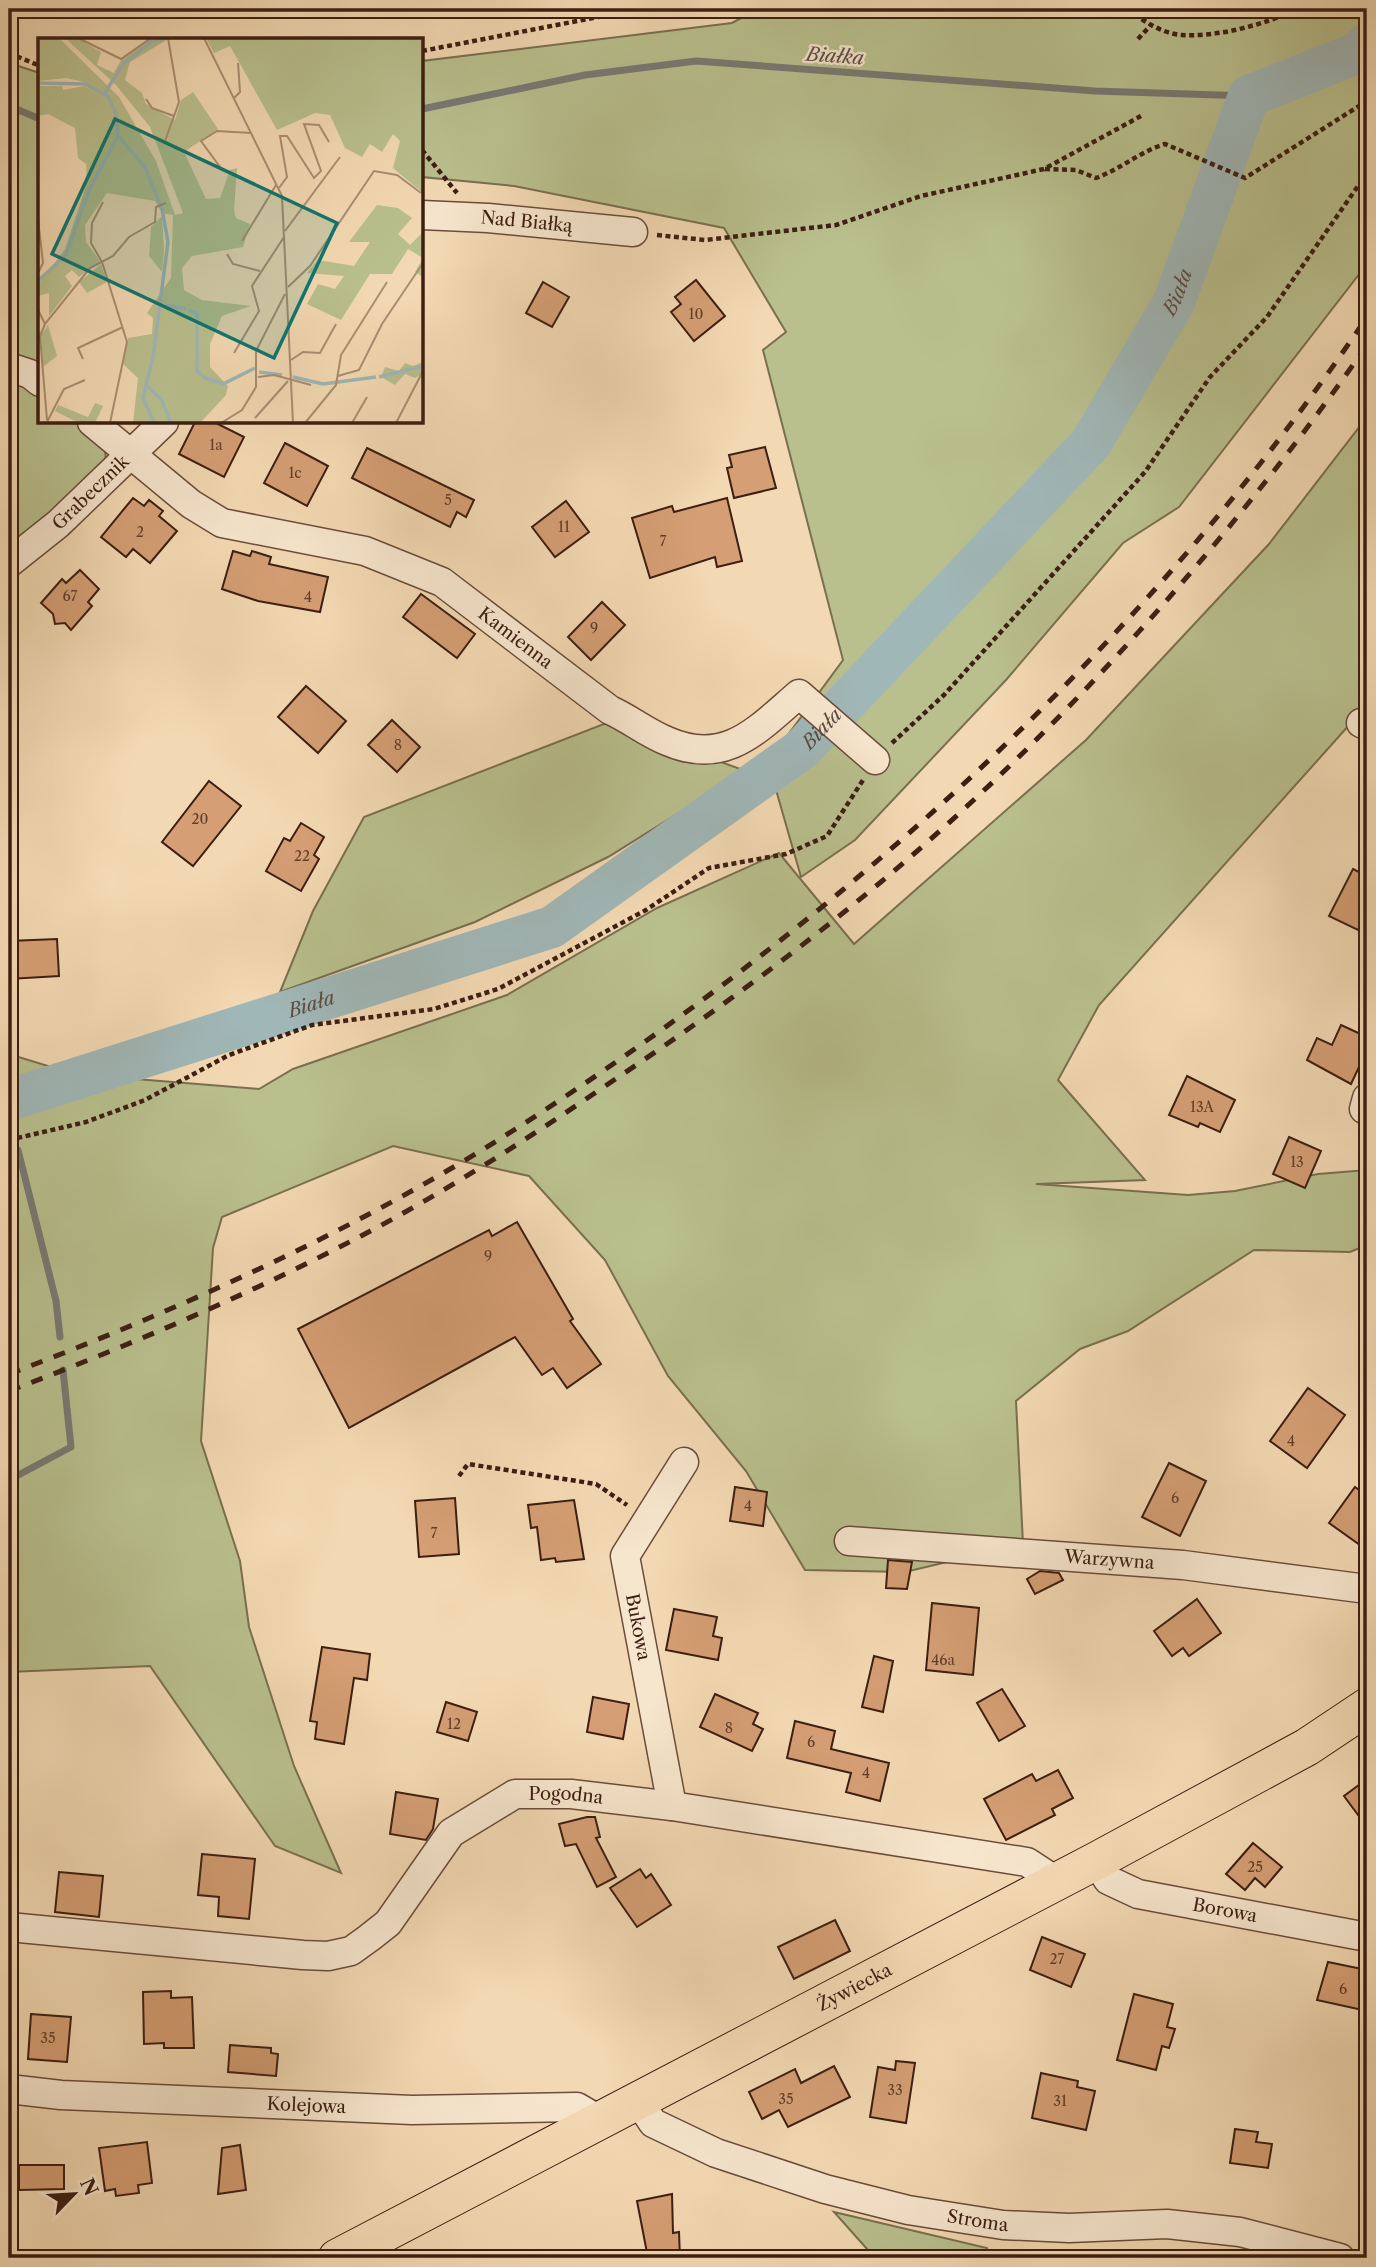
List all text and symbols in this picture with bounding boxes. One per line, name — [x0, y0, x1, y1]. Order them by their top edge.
inset map — [38, 38, 424, 424]
water label: Białka — [804, 42, 865, 70]
street label: Nad Białką — [480, 206, 574, 237]
water label: Biała — [1156, 265, 1197, 321]
house number: 10 — [689, 305, 703, 323]
house number: 1a — [209, 436, 223, 454]
street label: Grabecznik — [48, 449, 135, 535]
house number: 1c — [288, 464, 302, 482]
house number: 5 — [444, 491, 452, 509]
house number: 11 — [558, 518, 570, 536]
house number: 2 — [136, 523, 144, 541]
house number: 7 — [660, 532, 667, 550]
house number: 67 — [63, 587, 78, 605]
house number: 4 — [304, 588, 312, 606]
street label: Kamienna — [474, 603, 558, 674]
house number: 9 — [590, 619, 598, 637]
water label: Biała — [795, 703, 847, 755]
house number: 8 — [394, 736, 402, 754]
house number: 20 — [192, 810, 209, 828]
house number: 22 — [294, 847, 310, 865]
water label: Biała — [283, 985, 338, 1023]
house number: 13A — [1190, 1098, 1215, 1116]
house number: 13 — [1290, 1153, 1304, 1171]
house number: 9 — [484, 1247, 492, 1265]
house number: 4 — [1287, 1432, 1295, 1450]
house number: 6 — [1171, 1489, 1179, 1507]
house number: 4 — [744, 1497, 752, 1515]
house number: 7 — [431, 1524, 438, 1542]
street label: Warzywna — [1063, 1545, 1156, 1574]
street label: Bukowa — [621, 1592, 655, 1663]
house number: 46a — [931, 1651, 955, 1669]
house number: 12 — [447, 1715, 461, 1733]
house number: 8 — [725, 1719, 733, 1737]
house number: 6 — [807, 1733, 815, 1751]
house number: 4 — [862, 1764, 870, 1782]
street label: Pogodna — [529, 1783, 605, 1809]
house number: 25 — [1247, 1858, 1263, 1876]
street label: Borowa — [1191, 1893, 1260, 1927]
house number: 27 — [1050, 1950, 1065, 1968]
street label: Żywiecka — [813, 1959, 896, 2016]
house number: 6 — [1339, 1980, 1347, 1998]
house number: 35 — [40, 2029, 56, 2047]
house number: 33 — [887, 2081, 903, 2099]
house number: 35 — [778, 2090, 794, 2108]
house number: 31 — [1053, 2092, 1067, 2110]
street label: Kolejowa — [266, 2093, 347, 2118]
north arrow — [38, 2158, 108, 2228]
text: N — [75, 2175, 103, 2199]
street label: Stroma — [945, 2205, 1009, 2236]

